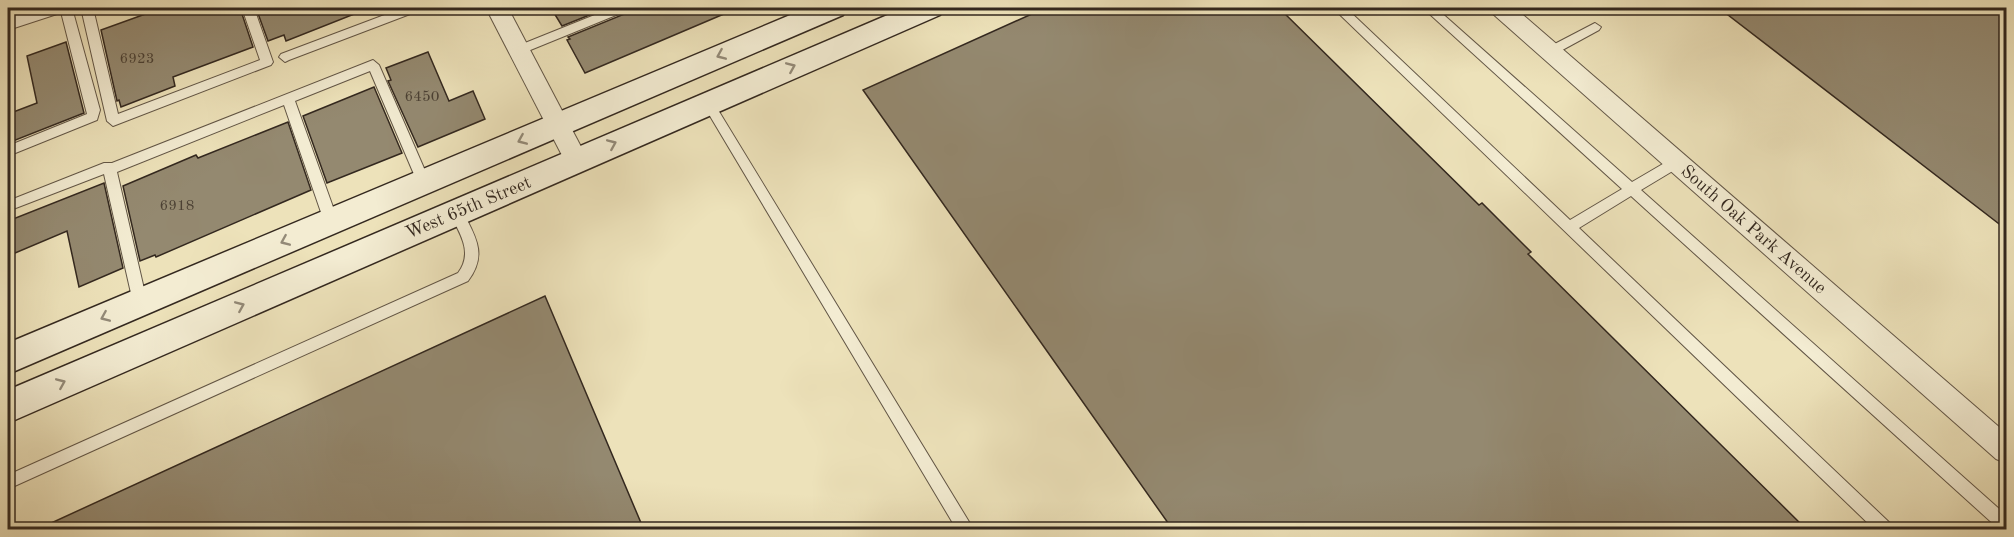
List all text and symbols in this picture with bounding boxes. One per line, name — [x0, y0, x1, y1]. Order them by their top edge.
one-way arrow — [716, 48, 727, 60]
house number: 6923 — [120, 52, 154, 67]
one-way arrow — [784, 62, 795, 74]
house number: 6450 — [405, 90, 439, 105]
one-way arrow — [518, 133, 529, 145]
one-way arrow — [605, 140, 616, 152]
street label: South Oak Park Avenue — [1677, 162, 1829, 298]
street label: West 65th Street — [403, 173, 534, 243]
house number: 6918 — [160, 199, 194, 214]
one-way arrow — [280, 234, 291, 246]
one-way arrow — [234, 301, 245, 313]
one-way arrow — [101, 310, 112, 322]
one-way arrow — [55, 379, 66, 391]

